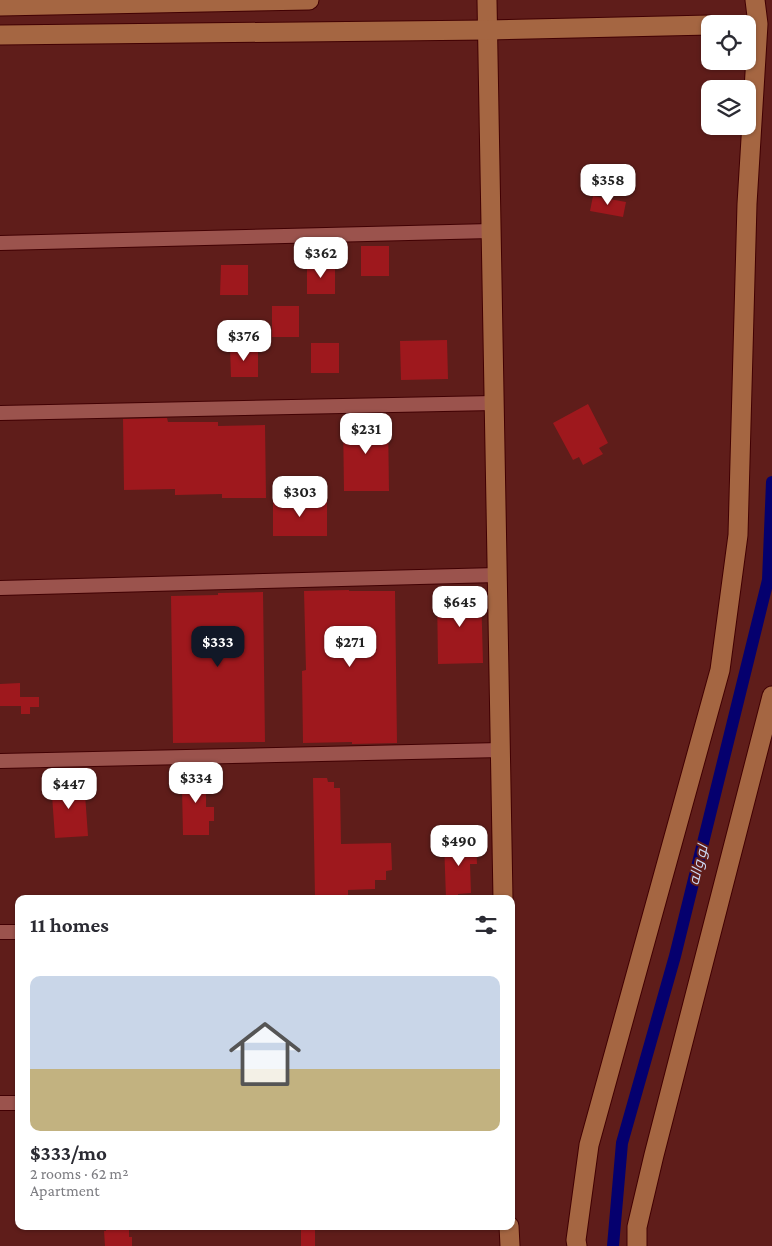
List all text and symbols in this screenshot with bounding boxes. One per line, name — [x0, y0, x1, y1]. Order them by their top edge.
map controls — [701, 15, 756, 135]
button: locate — [701, 15, 756, 70]
button: layers — [701, 80, 756, 135]
pin: $358 — [578, 164, 638, 206]
text: $358 — [592, 171, 624, 188]
pin: $362 — [291, 236, 351, 279]
text: $362 — [305, 244, 337, 261]
pin: $376 — [214, 320, 274, 362]
text: $376 — [228, 327, 260, 344]
pin: $231 — [336, 412, 396, 455]
text: $231 — [351, 420, 381, 437]
pin: $303 — [270, 476, 330, 518]
text: $303 — [283, 483, 317, 500]
pin: $645 — [430, 586, 490, 628]
text: $645 — [443, 593, 477, 610]
pin: $333 — [188, 626, 248, 668]
pin: $271 — [320, 626, 380, 668]
text: $333 — [202, 633, 234, 650]
text: $271 — [335, 633, 365, 650]
pin: $334 — [166, 762, 226, 804]
pin: $447 — [39, 768, 99, 810]
text: $334 — [180, 769, 212, 786]
text: $447 — [53, 775, 85, 792]
pin: $490 — [429, 824, 489, 867]
text: $490 — [442, 832, 477, 849]
water label: لو واله — [685, 842, 712, 887]
icon: filters — [472, 911, 500, 939]
text: 11 homes — [30, 913, 109, 937]
icon: home — [220, 1009, 310, 1099]
text: $333/mo — [30, 1141, 107, 1165]
text: 2 rooms · 62 m² — [30, 1165, 128, 1182]
text: Apartment — [30, 1182, 100, 1199]

